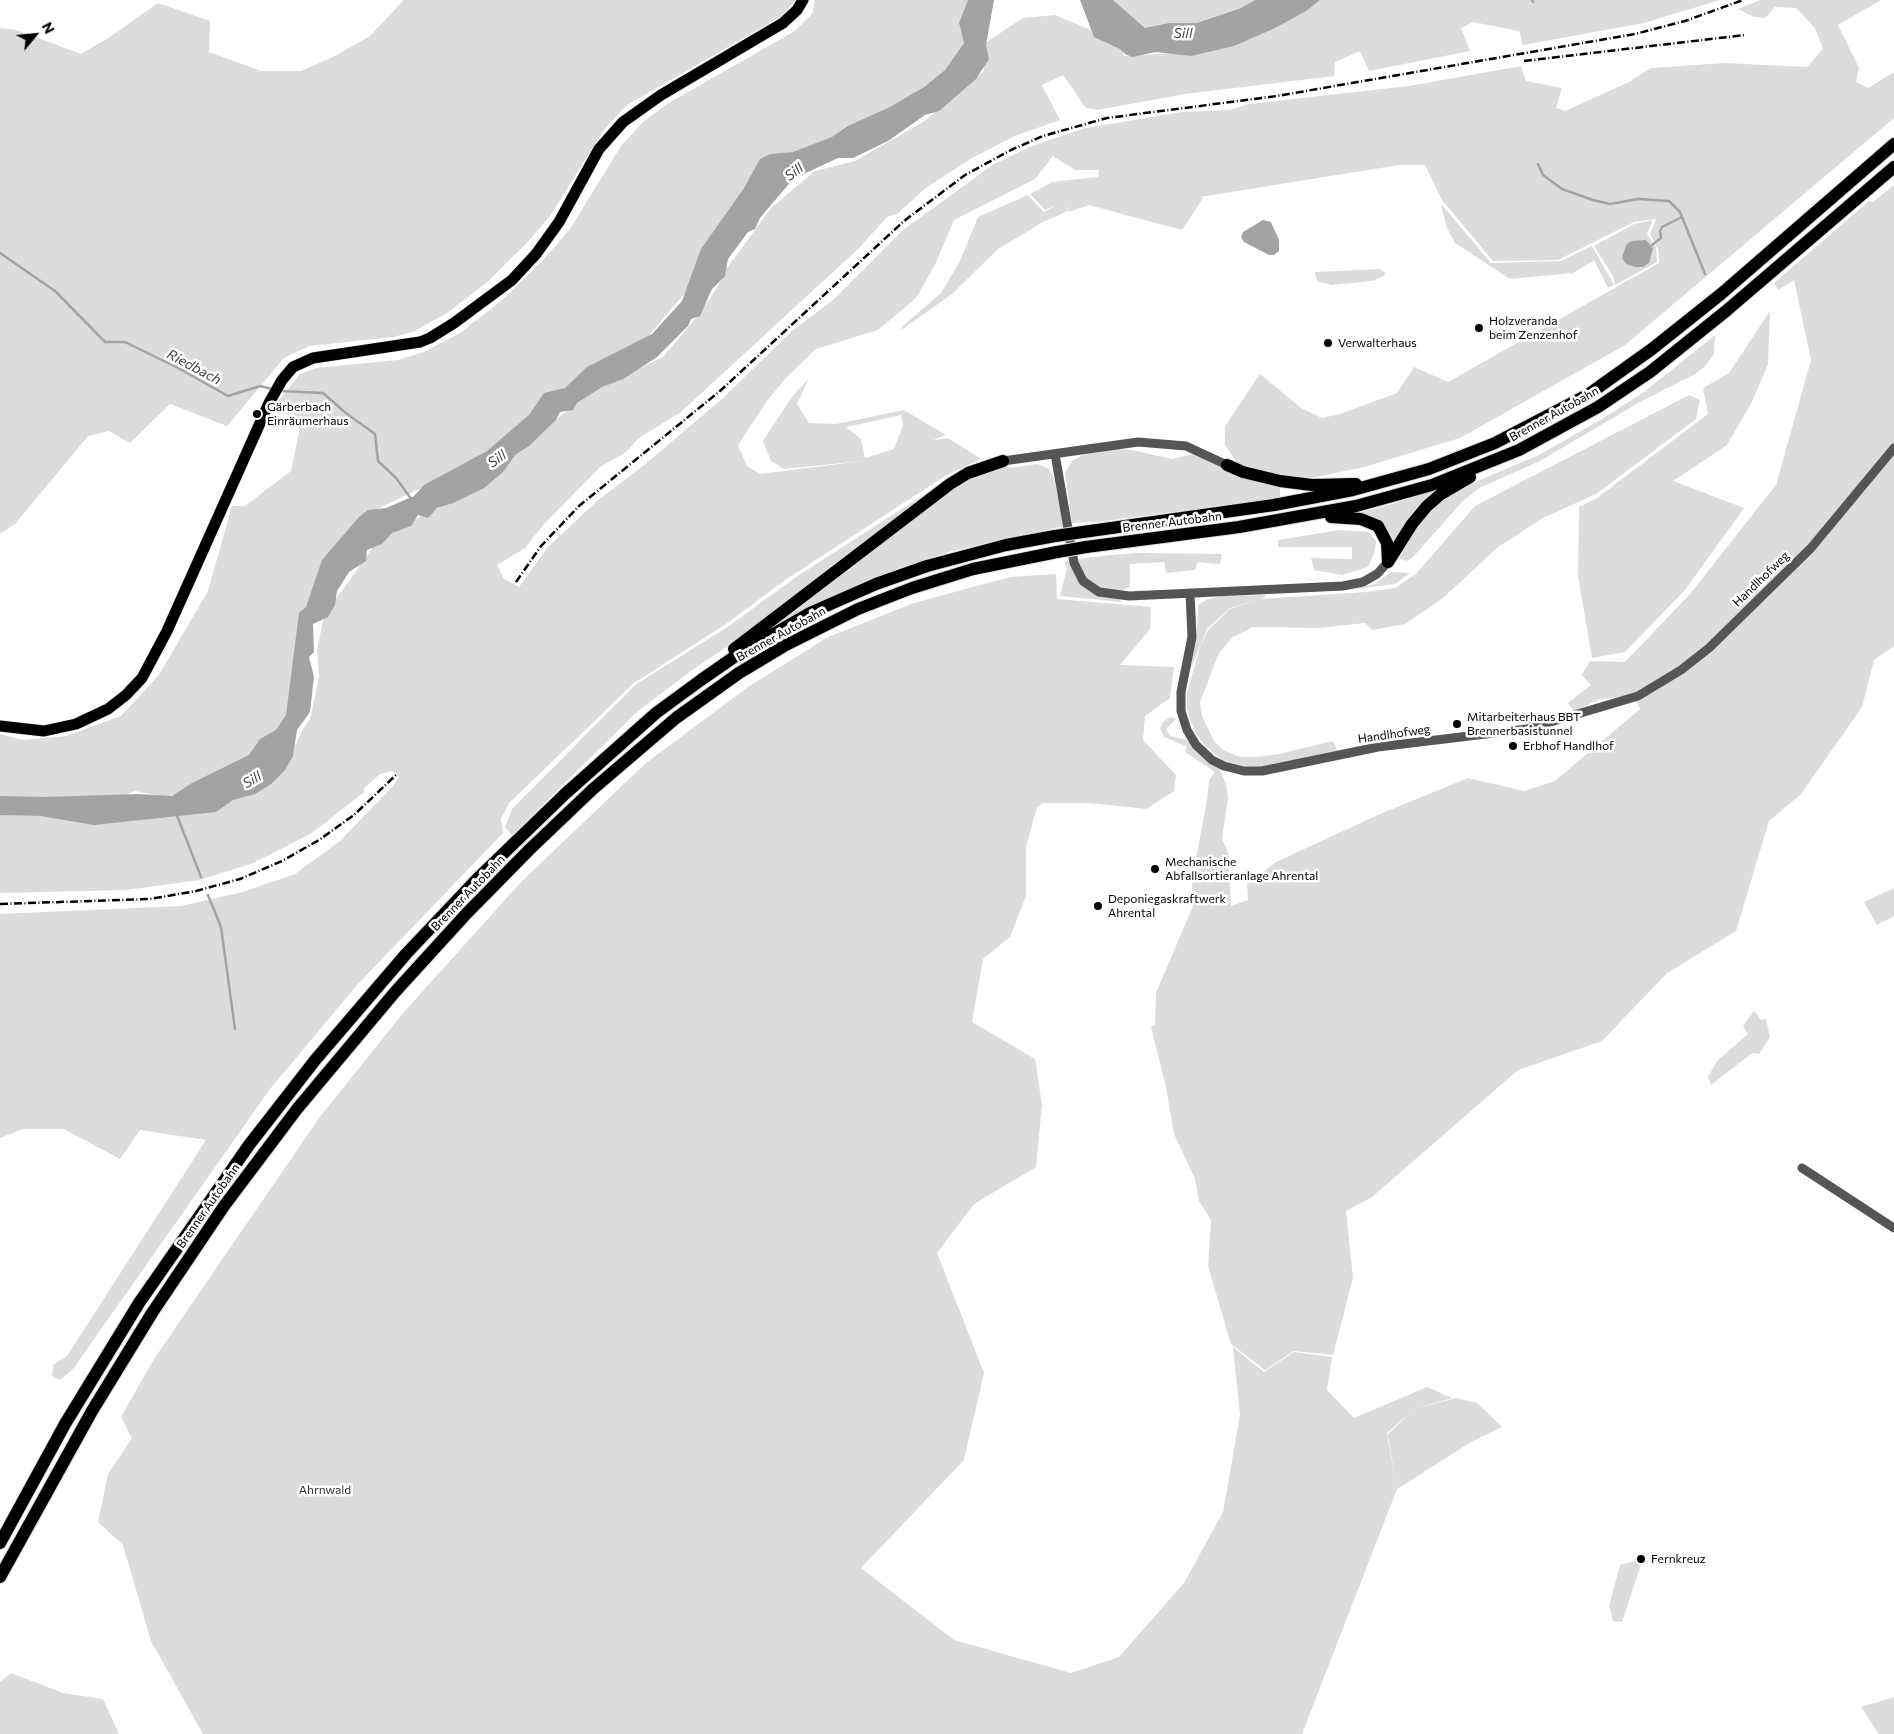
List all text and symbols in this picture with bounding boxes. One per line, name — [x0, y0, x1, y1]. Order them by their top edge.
north arrow — [10, 10, 60, 60]
text: N — [39, 19, 59, 36]
water label: Sill — [1174, 25, 1192, 41]
water label: Sill — [781, 160, 807, 184]
place label: Holzveranda beim Zenzenhof — [1489, 314, 1577, 342]
marker: Holzveranda beim Zenzenhof — [1473, 322, 1485, 334]
place label: Verwalterhaus — [1338, 336, 1417, 350]
marker: Verwalterhaus — [1322, 337, 1334, 349]
water label: Riedbach — [164, 346, 224, 388]
street label: Brenner Autobahn — [1507, 384, 1601, 444]
place label: Gärberbach Einräumerhaus — [267, 400, 349, 428]
marker: Gärberbach Einräumerhaus — [251, 408, 263, 420]
water label: Sill — [484, 447, 510, 471]
street label: Brenner Autobahn — [1122, 509, 1222, 535]
street label: Handlhofweg — [1730, 548, 1792, 610]
street label: Brenner Autobahn — [734, 604, 828, 664]
place label: Mitarbeiterhaus BBT Brennerbasistunnel — [1467, 710, 1581, 738]
marker: Mitarbeiterhaus BBT Brennerbasistunnel — [1451, 718, 1463, 730]
street label: Handlhofweg — [1357, 722, 1431, 746]
place label: Erbhof Handlhof — [1523, 739, 1614, 753]
marker: Erbhof Handlhof — [1507, 740, 1519, 752]
water label: Sill — [240, 768, 264, 792]
street label: Brenner Autobahn — [428, 852, 508, 934]
place label: Mechanische Abfallsortieranlage Ahrental — [1165, 855, 1318, 883]
marker: Mechanische Abfallsortieranlage Ahrental — [1149, 863, 1161, 875]
place label: Deponiegaskraftwerk Ahrental — [1108, 892, 1226, 920]
marker: Deponiegaskraftwerk Ahrental — [1092, 900, 1104, 912]
street label: Brenner Autobahn — [173, 1161, 243, 1251]
park label: Ahrnwald — [299, 1483, 351, 1497]
place label: Fernkreuz — [1651, 1552, 1706, 1566]
marker: Fernkreuz — [1635, 1553, 1647, 1565]

